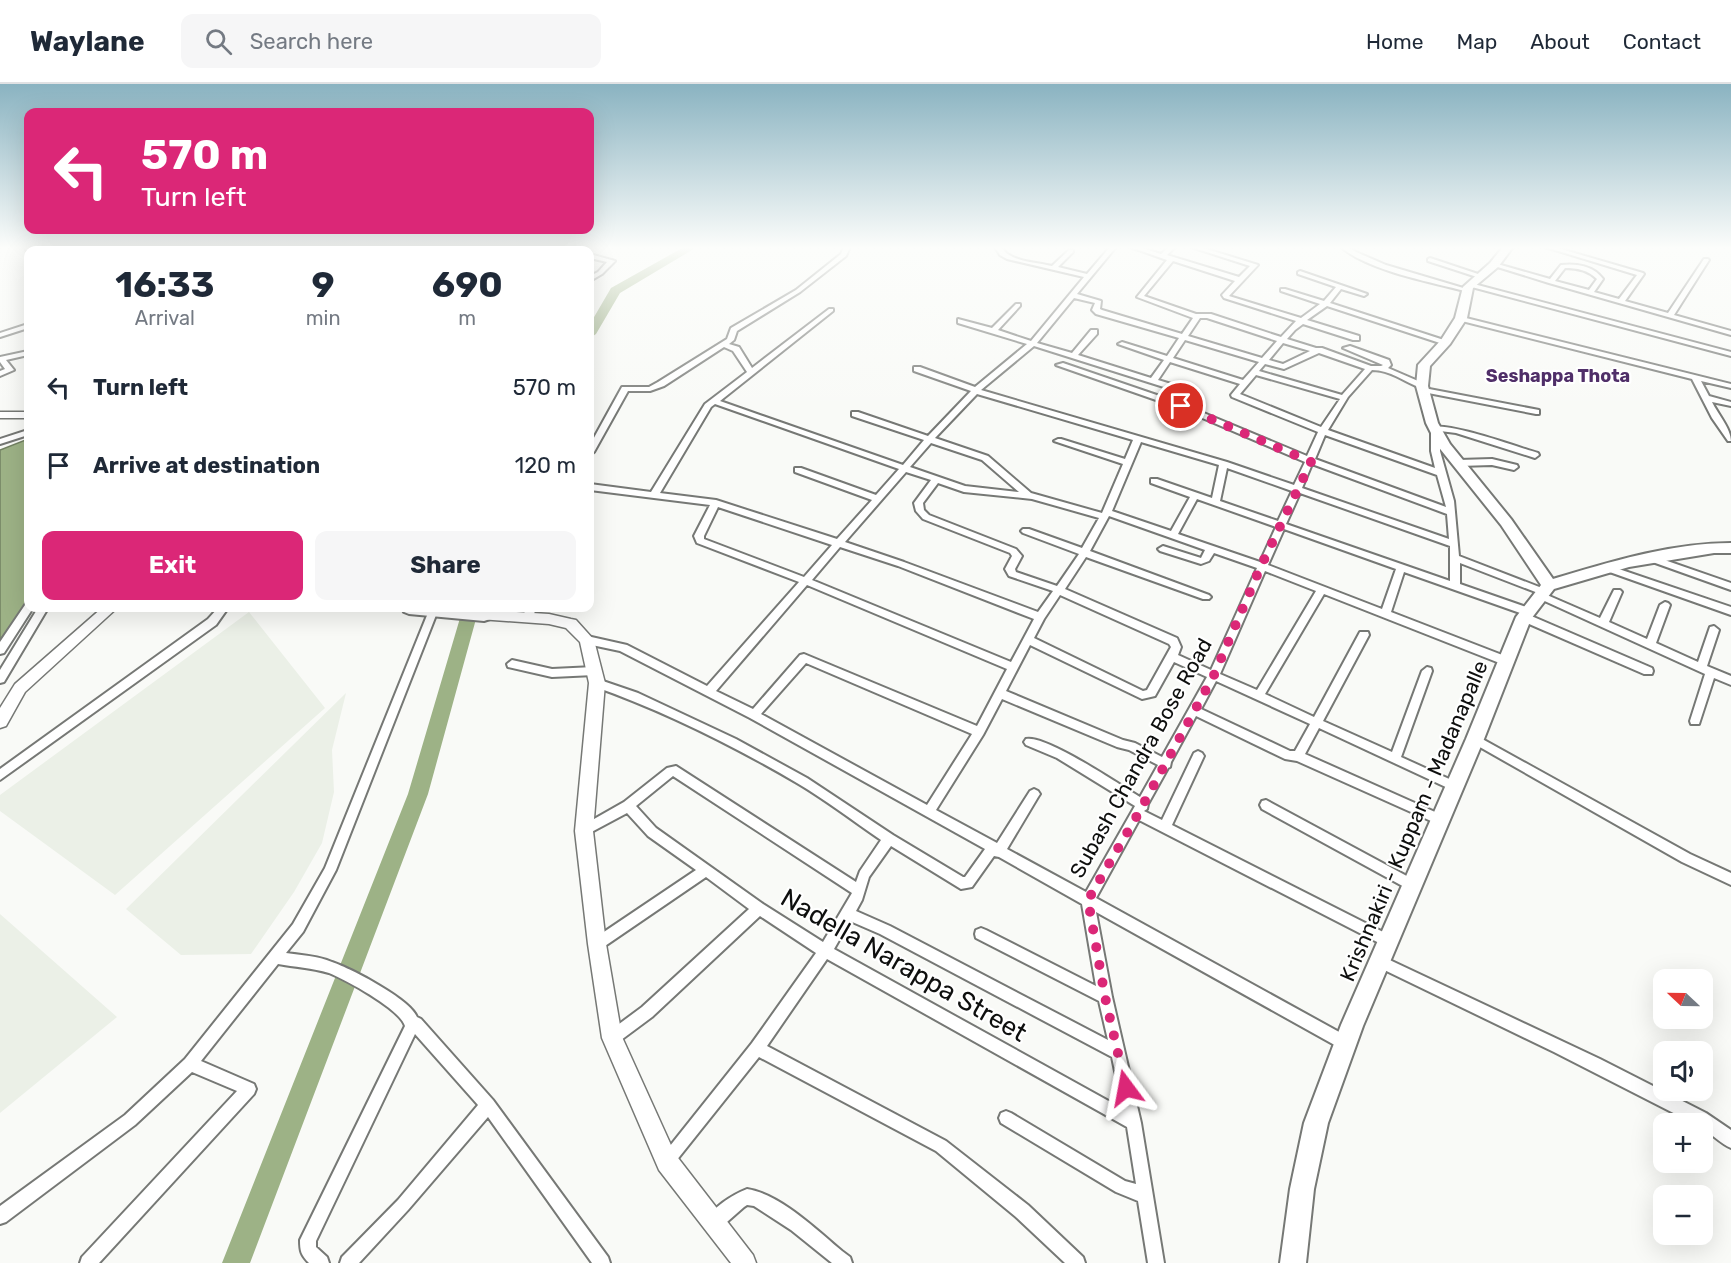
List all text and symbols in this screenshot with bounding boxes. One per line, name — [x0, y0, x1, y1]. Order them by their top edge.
search box — [181, 14, 601, 68]
text: Waylane — [30, 25, 145, 58]
icon: search — [202, 25, 235, 58]
text: Search here — [250, 28, 373, 55]
text: Home — [1366, 29, 1423, 54]
text: Map — [1456, 29, 1497, 54]
text: About — [1530, 29, 1590, 54]
text: Contact — [1623, 29, 1701, 54]
text: 570 m — [141, 130, 268, 180]
icon: left — [42, 132, 120, 210]
text: Turn left — [141, 181, 246, 213]
text: 16:33 — [115, 263, 215, 306]
text: 9 — [312, 263, 335, 306]
text: 690 — [432, 263, 503, 306]
text: Arrival — [135, 306, 195, 330]
text: min — [306, 306, 341, 330]
text: m — [458, 306, 476, 330]
district label: Seshappa Thota — [1486, 365, 1630, 387]
icon: left — [42, 371, 75, 404]
text: Turn left — [93, 374, 188, 401]
text: 570 m — [513, 374, 576, 401]
pin — [1155, 380, 1206, 431]
icon: arrive — [1164, 389, 1197, 422]
icon: arrive — [42, 449, 75, 482]
text: Arrive at destination — [93, 452, 320, 479]
text: 120 m — [515, 452, 576, 479]
button: Exit — [42, 531, 303, 600]
button: Share — [315, 531, 576, 600]
street label: Subash Chandra Bose Road — [1064, 634, 1217, 882]
street label: Krishnakiri - Kuppam - Madanapalle — [1334, 657, 1493, 985]
street label: Nadella Narappa Street — [775, 882, 1032, 1049]
north arrow — [1653, 969, 1713, 1029]
map controls — [1653, 969, 1713, 1245]
button: sound — [1653, 1041, 1713, 1101]
position arrow — [1094, 1056, 1158, 1120]
button: + — [1653, 1113, 1713, 1173]
button: − — [1653, 1185, 1713, 1245]

